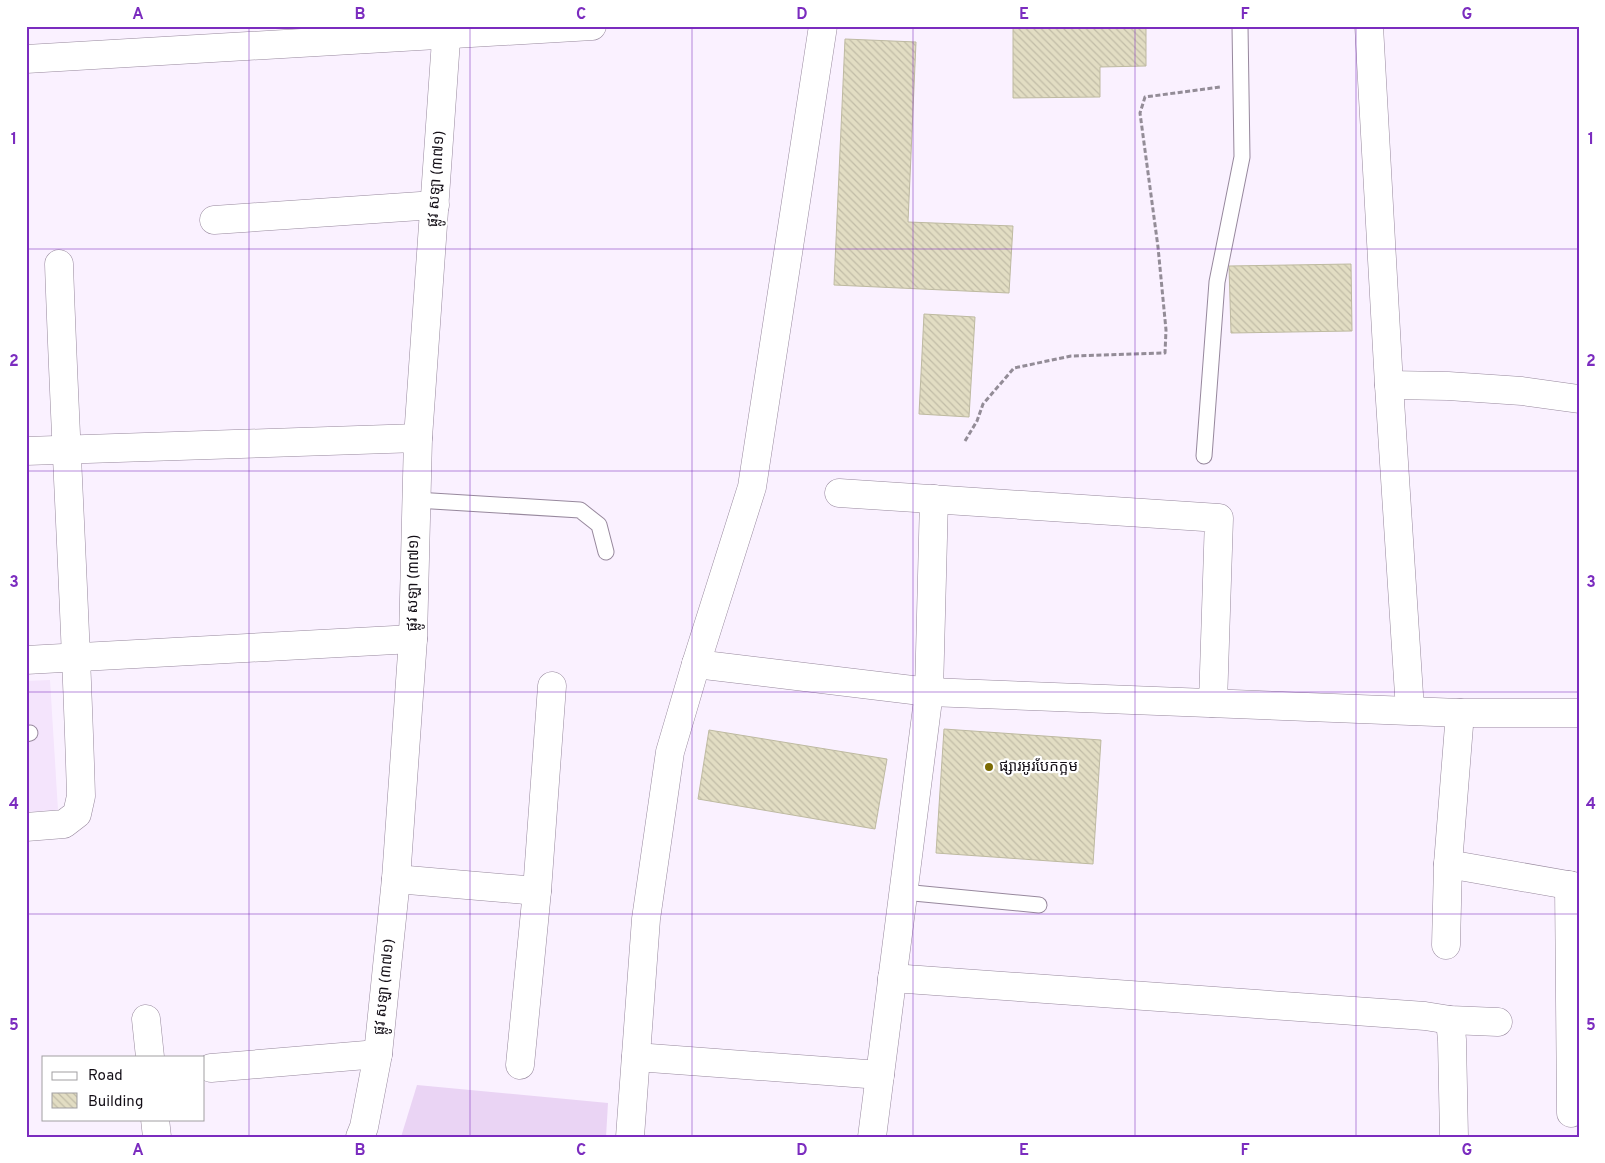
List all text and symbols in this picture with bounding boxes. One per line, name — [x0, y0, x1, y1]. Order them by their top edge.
text: A — [132, 5, 144, 25]
text: B — [354, 5, 366, 25]
text: C — [576, 5, 586, 25]
text: D — [796, 5, 808, 25]
text: E — [1019, 5, 1029, 25]
text: F — [1240, 5, 1250, 25]
text: G — [1462, 5, 1472, 25]
text: 1 — [11, 130, 17, 150]
street label: ផ្លូវ សឡា (៣៧១) — [424, 130, 452, 228]
text: 1 — [1588, 130, 1594, 150]
text: 2 — [9, 352, 19, 372]
text: 2 — [1586, 352, 1596, 372]
street label: ផ្លូវ សឡា (៣៧១) — [404, 534, 427, 632]
text: 3 — [9, 573, 19, 593]
text: 3 — [1586, 573, 1596, 593]
place label: ផ្សារអូរបែកក្អម — [999, 758, 1078, 777]
marker: ផ្សារអូរបែកក្អម — [983, 761, 995, 773]
text: 4 — [9, 795, 19, 815]
text: 4 — [1586, 795, 1596, 815]
street label: ផ្លូវ សឡា (៣៧១) — [370, 938, 402, 1036]
text: 5 — [9, 1016, 19, 1036]
text: 5 — [1586, 1016, 1596, 1036]
legend — [42, 1056, 205, 1120]
text: Road — [88, 1067, 123, 1086]
text: Building — [88, 1093, 143, 1112]
text: A — [132, 1141, 144, 1161]
text: B — [354, 1141, 366, 1161]
text: C — [576, 1141, 586, 1161]
text: D — [796, 1141, 808, 1161]
text: E — [1019, 1141, 1029, 1161]
text: F — [1240, 1141, 1250, 1161]
text: G — [1462, 1141, 1472, 1161]

